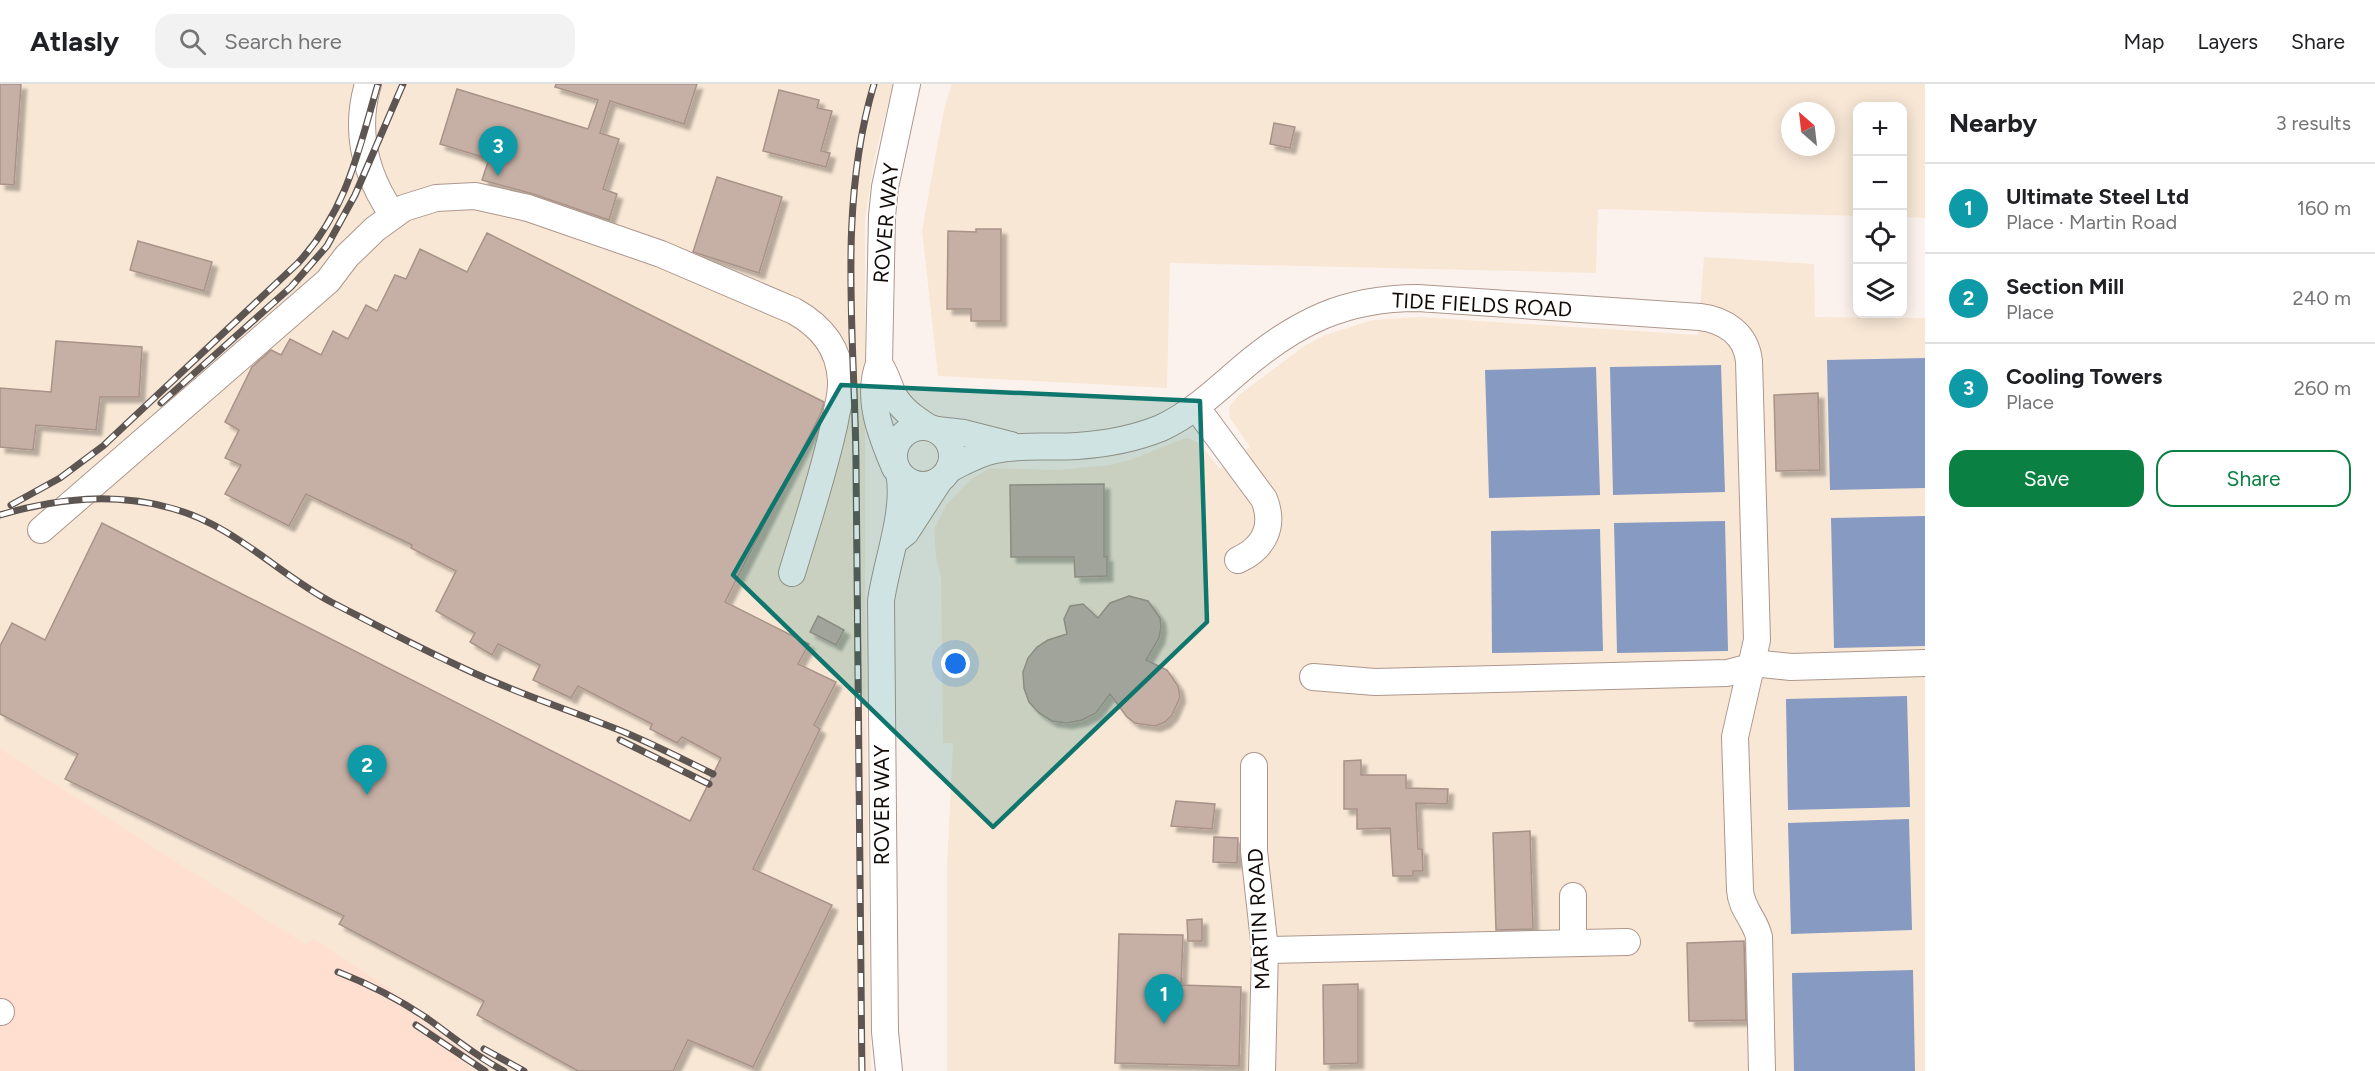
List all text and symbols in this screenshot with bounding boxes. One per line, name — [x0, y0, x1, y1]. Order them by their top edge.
search box — [155, 14, 575, 68]
text: Atlasly — [30, 24, 119, 58]
icon: search — [176, 25, 209, 58]
text: Search here — [224, 28, 342, 55]
text: Map — [2124, 29, 2164, 54]
text: Layers — [2197, 29, 2258, 54]
text: Share — [2291, 29, 2345, 54]
north arrow — [1781, 102, 1835, 156]
map controls — [1853, 102, 1907, 318]
button: + — [1853, 102, 1907, 156]
text: Nearby — [1949, 107, 2037, 139]
text: 3 results — [2276, 111, 2351, 135]
pin: 3 — [478, 126, 518, 176]
button: − — [1853, 156, 1907, 210]
street label: ROVER WAY — [868, 161, 903, 284]
text: Ultimate Steel Ltd — [2006, 183, 2189, 210]
text: 1 — [1964, 196, 1973, 220]
text: 160 m — [2297, 196, 2351, 220]
button: locate — [1853, 210, 1907, 264]
text: Place · Martin Road — [2006, 210, 2177, 234]
button: layers — [1853, 264, 1907, 318]
text: Section Mill — [2006, 273, 2124, 300]
text: 2 — [1963, 286, 1974, 310]
text: 240 m — [2293, 286, 2351, 310]
street label: TIDE FIELDS ROAD — [1391, 287, 1573, 322]
text: Place — [2006, 300, 2054, 324]
text: Cooling Towers — [2006, 363, 2162, 390]
text: 3 — [1963, 376, 1974, 400]
text: 260 m — [2294, 376, 2351, 400]
text: Place — [2006, 390, 2054, 414]
button: Save — [1949, 450, 2144, 507]
button: Share — [2156, 450, 2351, 507]
your location — [941, 649, 970, 678]
street label: ROVER WAY — [869, 744, 894, 865]
pin: 2 — [348, 746, 386, 795]
street label: MARTIN ROAD — [1242, 848, 1275, 991]
pin: 1 — [1144, 974, 1184, 1024]

